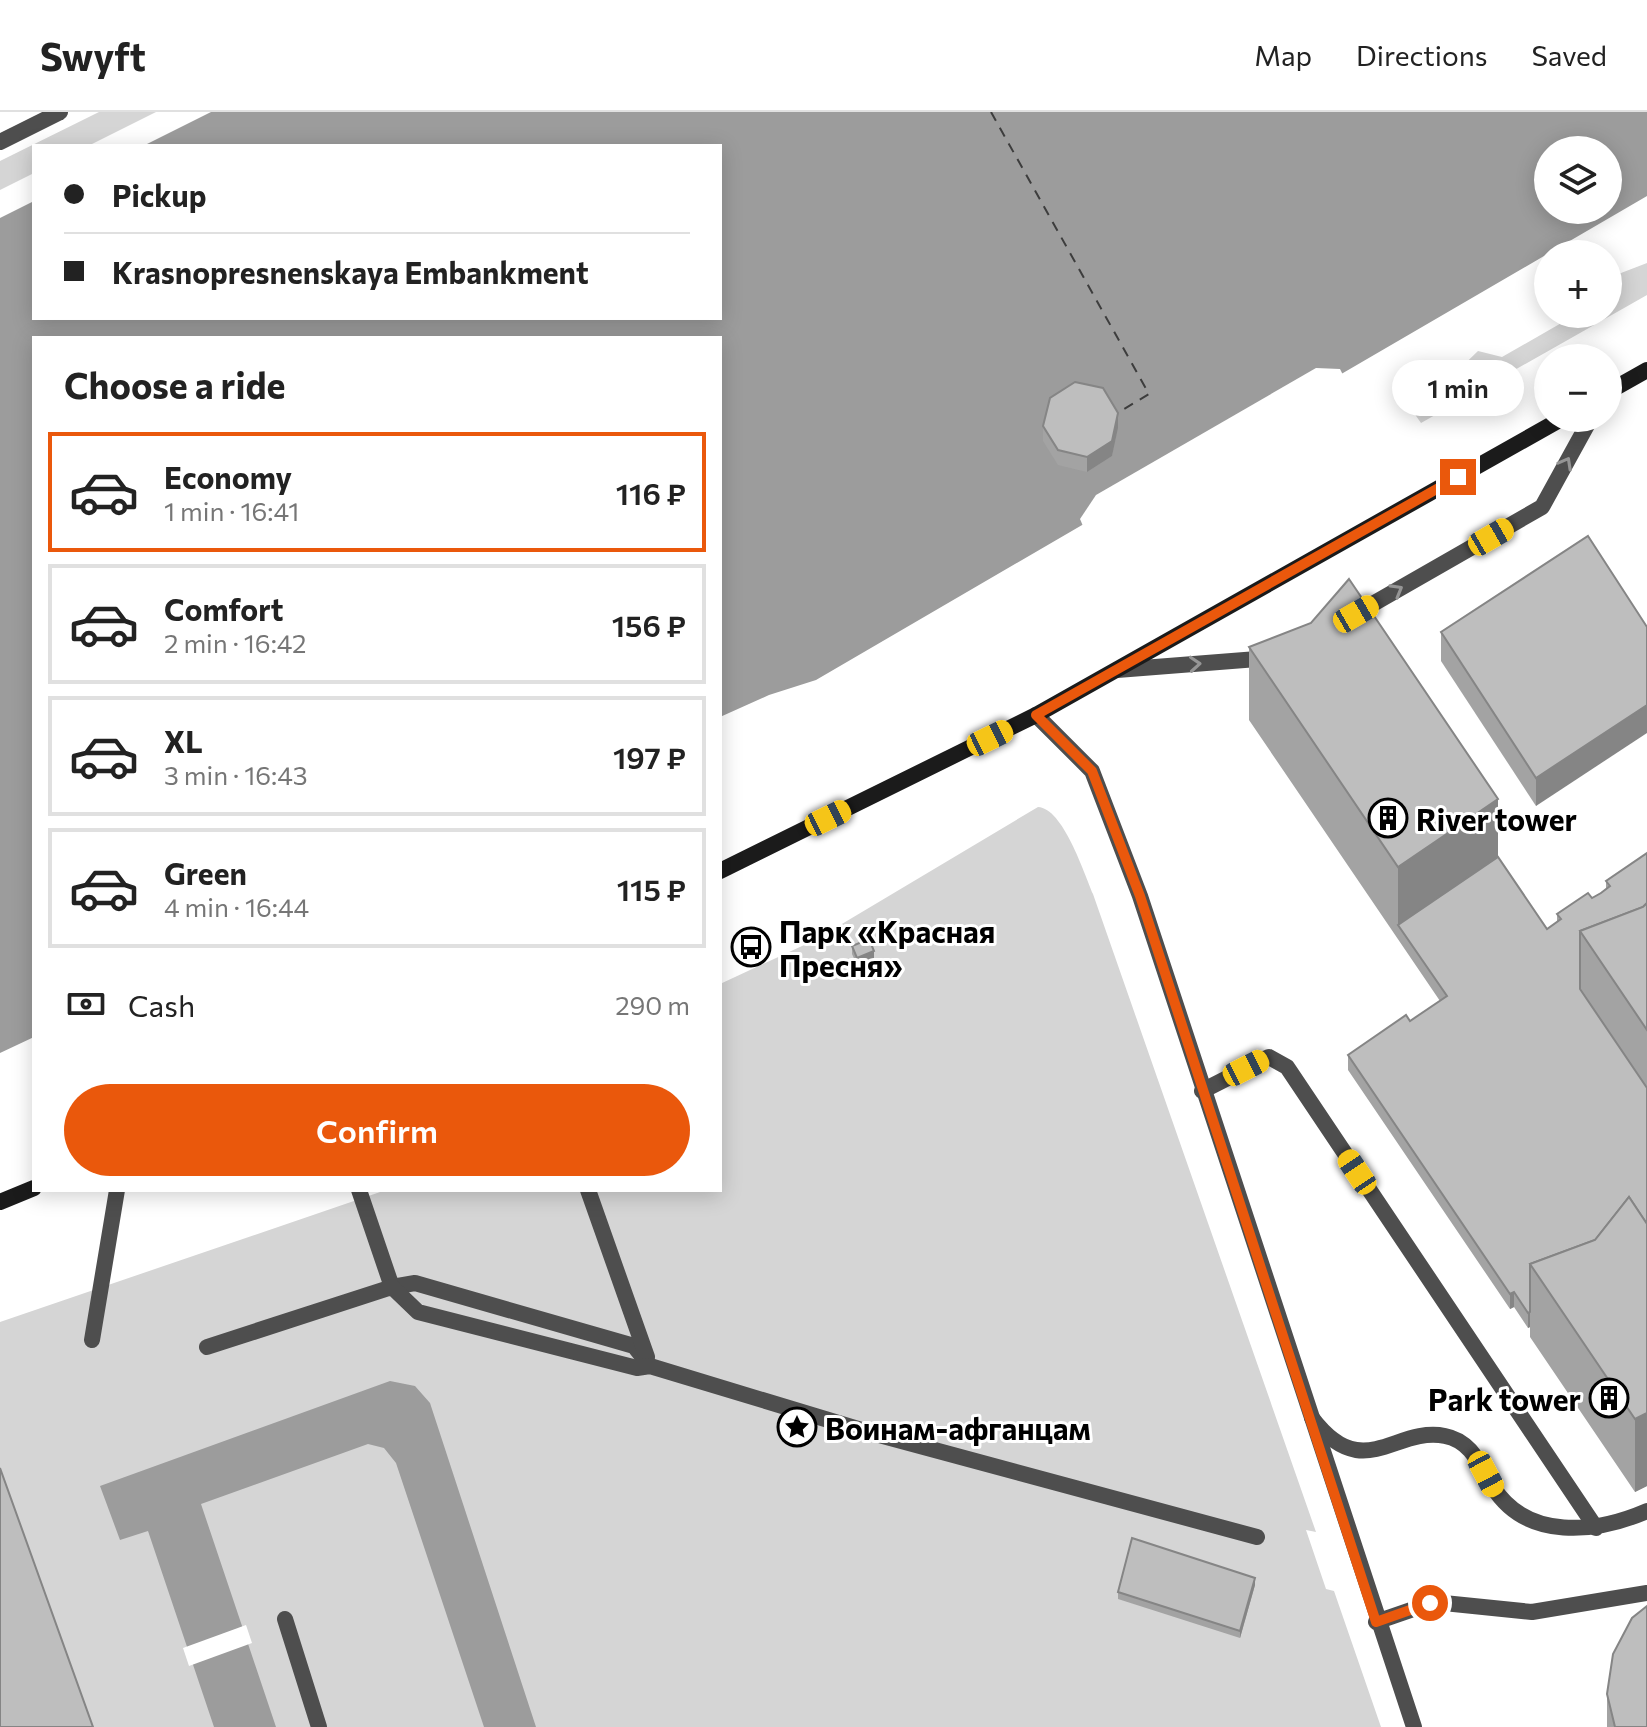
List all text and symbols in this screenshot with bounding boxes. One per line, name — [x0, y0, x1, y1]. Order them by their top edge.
text: Swyft — [40, 32, 146, 79]
text: Map — [1254, 38, 1312, 72]
text: Directions — [1356, 38, 1487, 72]
text: Saved — [1531, 38, 1607, 72]
map controls — [1534, 136, 1622, 432]
button: layers — [1534, 136, 1622, 224]
text: Pickup — [112, 176, 206, 213]
button: + — [1534, 240, 1622, 328]
text: Krasnopresnenskaya Embankment — [112, 253, 589, 290]
button: − — [1534, 344, 1622, 432]
callout: 1 min — [1392, 361, 1524, 417]
text: Choose a ride — [64, 362, 285, 406]
text: 1 min — [1427, 372, 1489, 403]
icon: car — [68, 456, 140, 528]
one-way arrow — [1557, 456, 1572, 471]
text: Economy — [164, 458, 292, 495]
route end — [1440, 459, 1476, 495]
text: 116 ₽ — [616, 474, 686, 511]
text: 1 min · 16:41 — [164, 495, 299, 526]
car — [1464, 515, 1518, 559]
one-way arrow — [1388, 584, 1403, 600]
icon: car — [68, 588, 140, 660]
text: Comfort — [164, 590, 283, 627]
car — [1329, 592, 1383, 636]
text: 156 ₽ — [612, 606, 686, 643]
text: 2 min · 16:42 — [164, 627, 306, 658]
one-way arrow — [1188, 656, 1201, 673]
car — [963, 717, 1017, 759]
icon: car — [68, 720, 140, 792]
text: XL — [164, 722, 203, 759]
text: 197 ₽ — [613, 738, 686, 775]
text: 3 min · 16:43 — [164, 759, 308, 790]
car — [801, 797, 855, 839]
building icon: River tower — [1367, 797, 1409, 839]
place label: River tower — [1416, 800, 1577, 837]
icon: car — [68, 852, 140, 924]
text: Green — [164, 854, 247, 891]
text: 115 ₽ — [617, 870, 686, 907]
text: 4 min · 16:44 — [164, 891, 309, 922]
place label: Парк «Красная Пресня» — [779, 912, 995, 983]
bus stop icon: Парк «Красная Пресня» — [730, 926, 772, 968]
icon: cash — [64, 982, 108, 1026]
text: Cash — [128, 986, 195, 1023]
text: 290 m — [615, 989, 690, 1020]
car — [1219, 1046, 1273, 1090]
button: Confirm — [64, 1084, 690, 1176]
car — [1334, 1145, 1380, 1199]
building icon: Park tower — [1588, 1377, 1630, 1419]
place label: Park tower — [1428, 1380, 1581, 1417]
place icon: Воинам-афганцам — [776, 1406, 818, 1448]
place label: Воинам-афганцам — [825, 1409, 1091, 1446]
car — [1464, 1447, 1508, 1501]
route start — [1412, 1585, 1448, 1621]

